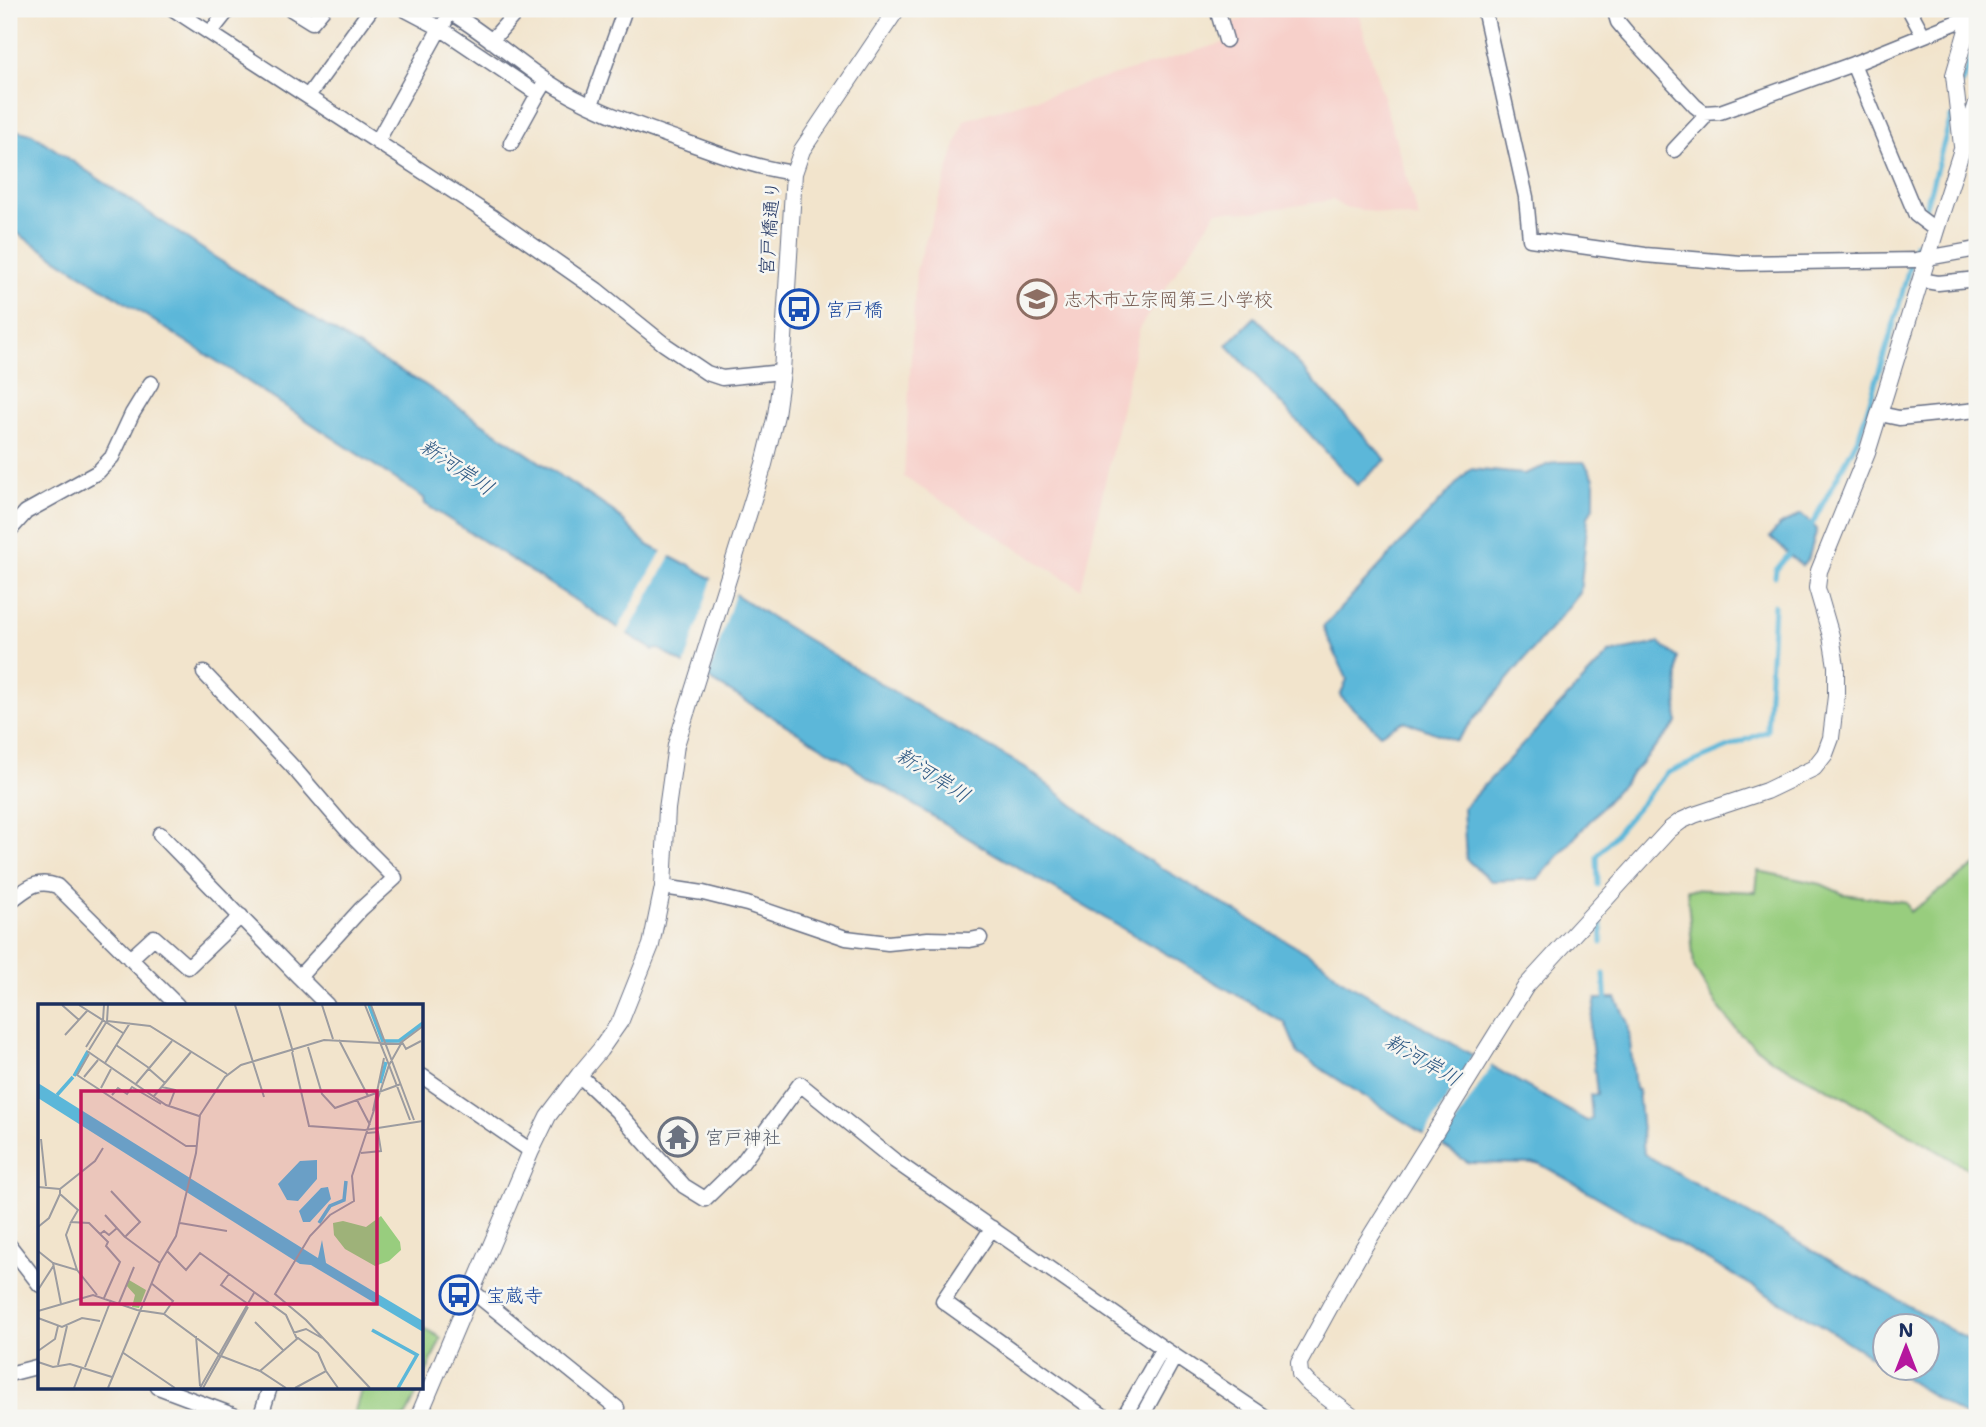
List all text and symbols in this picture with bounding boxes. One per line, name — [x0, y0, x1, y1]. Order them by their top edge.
street label: 宮戸橋通り — [754, 180, 785, 276]
school or university icon: 志木市立宗岡第三小学校 — [1016, 278, 1058, 320]
place label: 志木市立宗岡第三小学校 — [1064, 287, 1273, 312]
bus stop icon: 宮戸橋 — [778, 288, 820, 330]
place label: 宮戸橋 — [826, 297, 883, 322]
water label: 新河岸川 — [414, 432, 500, 502]
water label: 新河岸川 — [890, 740, 976, 810]
inset map — [38, 1004, 424, 1388]
water label: 新河岸川 — [1380, 1027, 1466, 1093]
temple icon: 宮戸神社 — [657, 1116, 699, 1158]
place label: 宮戸神社 — [705, 1125, 781, 1150]
bus stop icon: 宝蔵寺 — [438, 1274, 480, 1316]
place label: 宝蔵寺 — [486, 1283, 543, 1308]
north arrow — [1870, 1312, 1940, 1382]
text: N — [1898, 1318, 1914, 1343]

